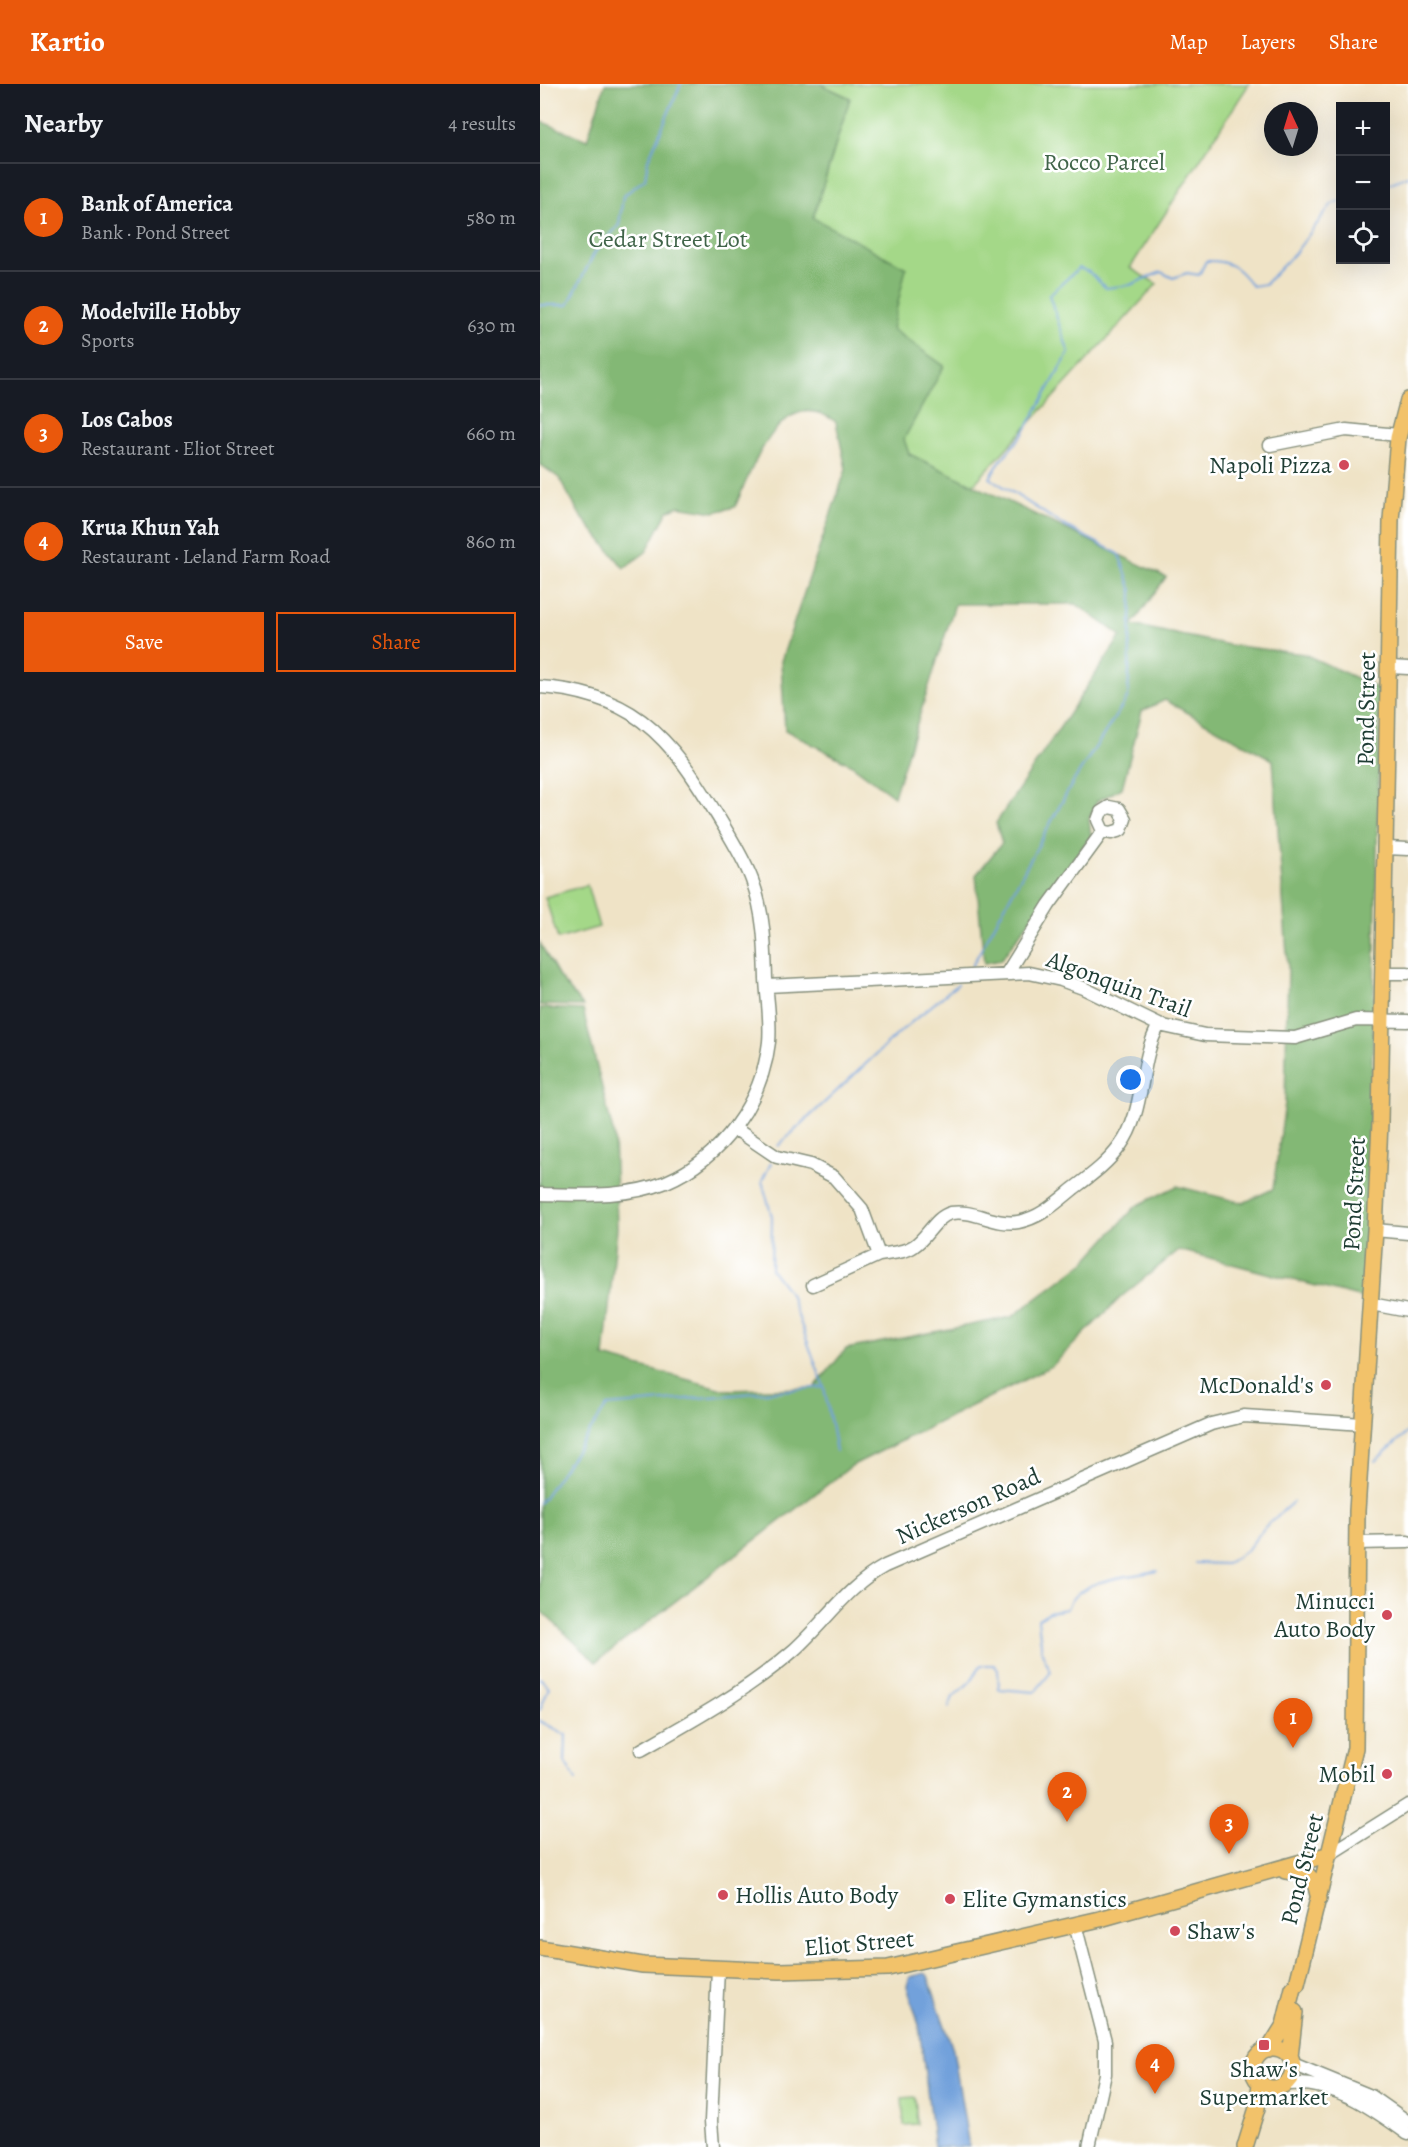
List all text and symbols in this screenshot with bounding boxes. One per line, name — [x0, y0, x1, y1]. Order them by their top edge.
text: Kartio — [30, 23, 105, 61]
text: Map — [1169, 28, 1208, 56]
text: Layers — [1241, 28, 1296, 56]
text: Share — [1329, 28, 1378, 56]
north arrow — [1264, 102, 1318, 156]
map controls — [1336, 102, 1390, 264]
button: + — [1336, 102, 1390, 156]
text: Nearby — [24, 106, 103, 141]
text: 4 results — [448, 110, 516, 137]
park label: Rocco Parcel — [1043, 146, 1165, 178]
button: − — [1336, 156, 1390, 210]
text: Bank of America — [81, 189, 233, 219]
text: 1 — [40, 204, 47, 231]
text: 580 m — [466, 204, 516, 231]
button: locate — [1336, 210, 1390, 264]
text: Bank · Pond Street — [81, 219, 230, 246]
park label: Cedar Street Lot — [588, 223, 748, 255]
text: Modelville Hobby — [81, 297, 240, 327]
text: 2 — [39, 312, 48, 339]
text: 630 m — [467, 312, 516, 339]
text: Sports — [81, 327, 134, 354]
text: Los Cabos — [81, 405, 173, 435]
text: 3 — [39, 420, 48, 447]
text: 660 m — [466, 420, 516, 447]
text: Restaurant · Eliot Street — [81, 435, 275, 462]
place label: Napoli Pizza — [1209, 449, 1333, 481]
marker: Napoli Pizza — [1337, 458, 1351, 472]
text: Krua Khun Yah — [81, 513, 220, 543]
text: 4 — [39, 528, 48, 555]
text: 860 m — [466, 528, 516, 555]
text: Restaurant · Leland Farm Road — [81, 543, 330, 570]
button: Save — [24, 612, 264, 672]
button: Share — [276, 612, 516, 672]
street label: Pond Street — [1349, 652, 1383, 766]
street label: Algonquin Trail — [1041, 943, 1196, 1025]
your location — [1116, 1065, 1145, 1094]
street label: Pond Street — [1335, 1136, 1373, 1252]
place label: McDonald's — [1199, 1369, 1314, 1401]
marker: McDonald's — [1319, 1378, 1333, 1392]
street label: Nickerson Road — [891, 1460, 1045, 1552]
place label: Minucci Auto Body — [1273, 1585, 1375, 1645]
marker: Minucci Auto Body — [1380, 1608, 1394, 1622]
pin: 1 — [1274, 1698, 1312, 1748]
place label: Mobil — [1318, 1758, 1375, 1790]
marker: Mobil — [1380, 1767, 1394, 1781]
pin: 2 — [1048, 1772, 1086, 1822]
pin: 3 — [1210, 1804, 1248, 1854]
street label: Pond Street — [1273, 1810, 1331, 1928]
place label: Hollis Auto Body — [735, 1879, 899, 1911]
place label: Elite Gymanstics — [962, 1883, 1127, 1915]
marker: Hollis Auto Body — [716, 1888, 730, 1902]
marker: Elite Gymanstics — [943, 1892, 957, 1906]
place label: Shaw's — [1187, 1915, 1255, 1947]
street label: Eliot Street — [803, 1922, 915, 1964]
marker: Shaw's — [1168, 1924, 1182, 1938]
marker: Shaw's Supermarket — [1257, 2038, 1271, 2052]
pin: 4 — [1136, 2044, 1174, 2094]
place label: Shaw's Supermarket — [1200, 2053, 1328, 2113]

